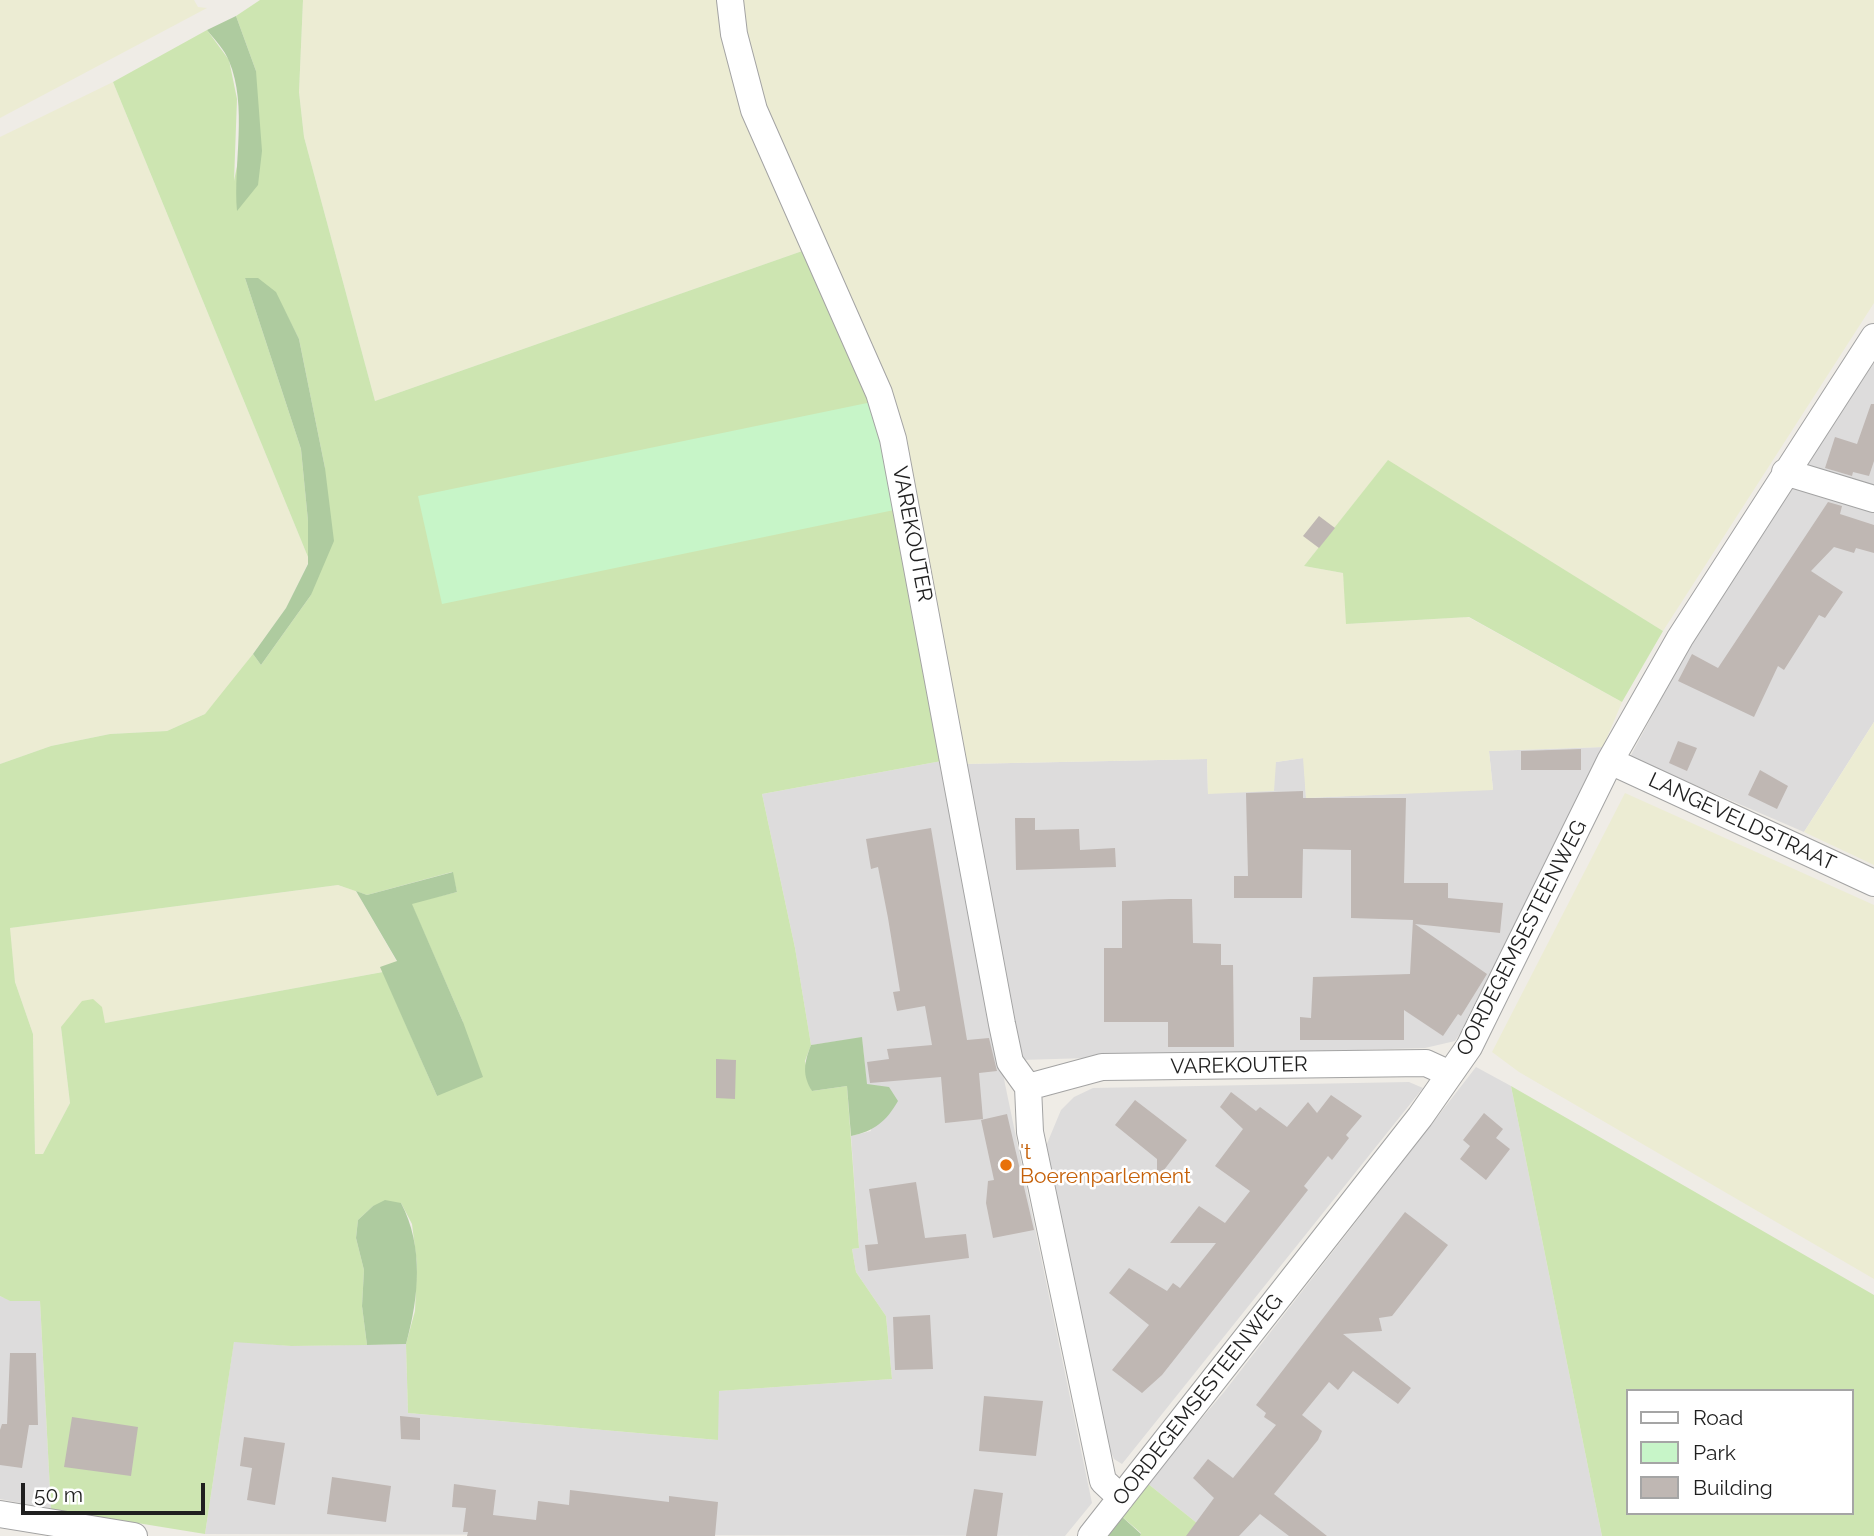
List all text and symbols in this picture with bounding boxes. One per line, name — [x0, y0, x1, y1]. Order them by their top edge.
street label: VAREKOUTER — [887, 464, 937, 604]
street label: LANGEVELDSTRAAT — [1644, 768, 1840, 876]
street label: OORDEGEMSESTEENWEG — [1451, 816, 1593, 1060]
street label: VAREKOUTER — [1170, 1052, 1308, 1080]
place label: 't Boerenparlement — [1020, 1140, 1191, 1190]
marker: 't Boerenparlement — [998, 1157, 1014, 1173]
street label: OORDEGEMSESTEENWEG — [1108, 1289, 1288, 1511]
legend — [1626, 1389, 1853, 1515]
text: Road — [1693, 1405, 1743, 1430]
text: Park — [1693, 1440, 1736, 1465]
scale bar — [24, 1470, 208, 1514]
text: Building — [1693, 1475, 1773, 1500]
text: 50 m — [34, 1482, 83, 1507]

